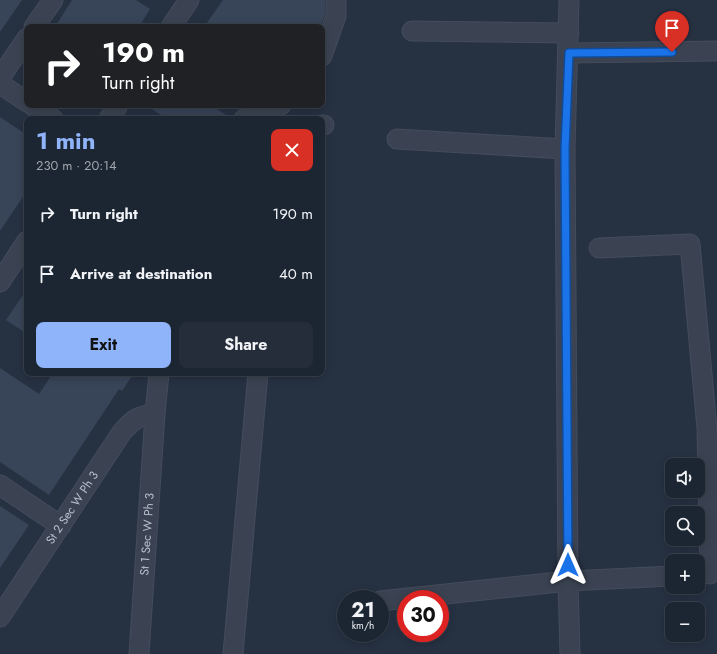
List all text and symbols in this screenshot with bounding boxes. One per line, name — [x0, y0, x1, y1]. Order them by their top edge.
pin — [655, 11, 689, 52]
icon: arrive — [661, 17, 683, 39]
text: 190 m — [102, 32, 185, 73]
icon: right — [36, 40, 88, 92]
text: Turn right — [102, 70, 174, 96]
text: 1 min — [36, 123, 96, 158]
button: close — [271, 129, 313, 171]
text: 230 m · 20:14 — [36, 156, 117, 175]
icon: right — [36, 203, 58, 225]
text: Turn right — [70, 203, 138, 225]
text: 190 m — [272, 203, 313, 225]
icon: arrive — [36, 263, 58, 285]
text: Arrive at destination — [70, 263, 212, 285]
text: 40 m — [279, 263, 313, 285]
button: Exit — [36, 322, 171, 368]
button: Share — [179, 322, 313, 368]
map controls — [665, 458, 705, 642]
button: sound — [665, 458, 705, 498]
street label: St 2 Sec W Ph 3 — [41, 467, 103, 548]
street label: St 1 Sec W Ph 3 — [135, 492, 159, 576]
button: search — [665, 506, 705, 546]
position arrow — [547, 544, 589, 586]
button: + — [665, 554, 705, 594]
speed limit sign: 30 — [397, 590, 449, 642]
text: 21 — [351, 596, 375, 625]
button: − — [665, 602, 705, 642]
text: km/h — [352, 618, 374, 633]

